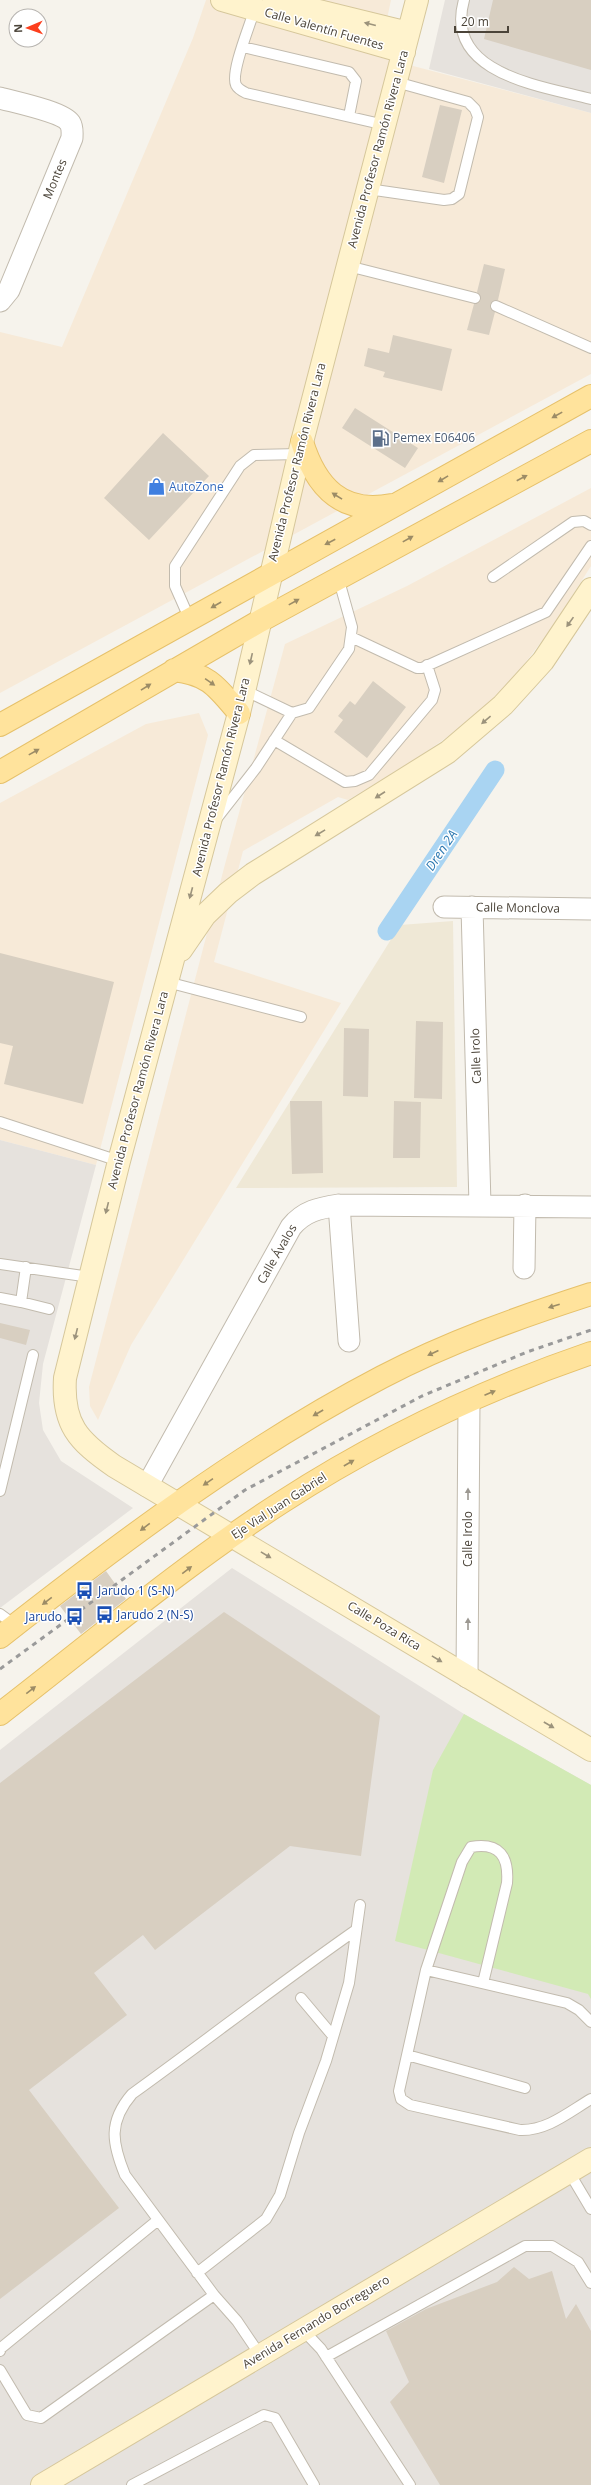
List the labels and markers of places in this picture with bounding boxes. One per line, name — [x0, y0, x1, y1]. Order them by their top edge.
fuel station icon: Pemex E06406 — [370, 428, 390, 448]
place label: Pemex E06406 — [393, 429, 475, 446]
shop icon: AutoZone — [146, 477, 166, 497]
place label: AutoZone — [169, 478, 224, 495]
bus stop icon: Jarudo 1 (S-N) — [75, 1581, 95, 1601]
place label: Jarudo 1 (S-N) — [97, 1582, 175, 1599]
bus stop icon: Jarudo 2 (N-S) — [94, 1605, 114, 1625]
place label: Jarudo 2 (N-S) — [116, 1606, 194, 1623]
bus stop icon: Jarudo — [65, 1607, 85, 1627]
place label: Jarudo — [24, 1608, 62, 1625]

